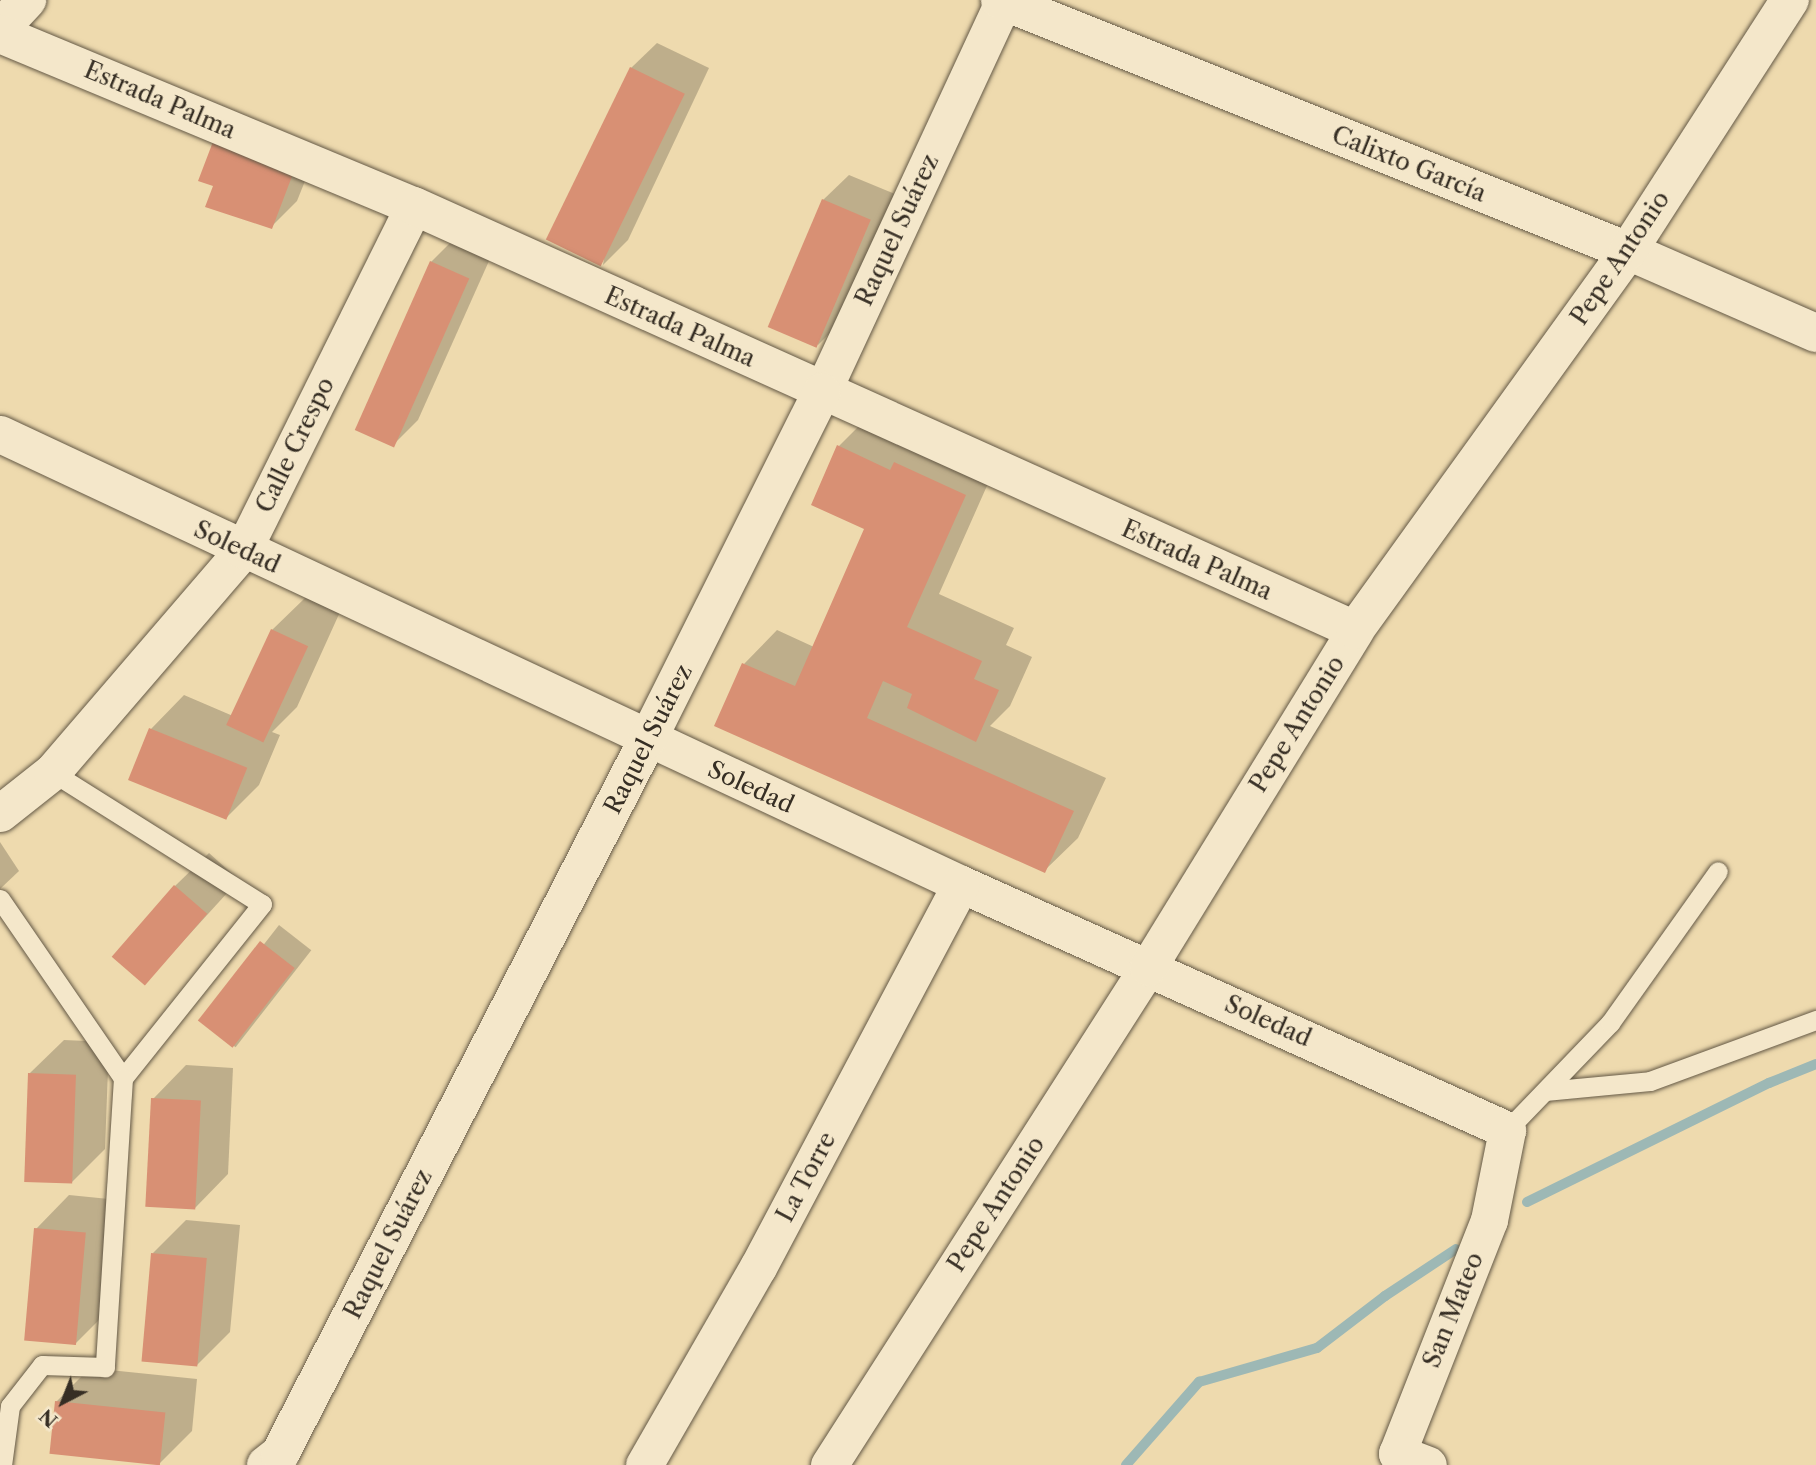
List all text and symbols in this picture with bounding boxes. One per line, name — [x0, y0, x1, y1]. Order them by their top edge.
street label: Estrada Palma — [80, 55, 240, 145]
street label: Calixto García — [1328, 120, 1490, 208]
street label: Raquel Suárez — [849, 150, 945, 310]
street label: Pepe Antonio — [1564, 185, 1676, 331]
street label: Estrada Palma — [600, 281, 760, 373]
street label: Calle Crespo — [250, 373, 340, 517]
street label: Estrada Palma — [1117, 514, 1277, 606]
street label: Soledad — [189, 515, 285, 579]
street label: Pepe Antonio — [1243, 650, 1351, 798]
street label: Raquel Suárez — [598, 659, 698, 819]
street label: Soledad — [703, 755, 799, 819]
street label: Soledad — [1220, 989, 1316, 1053]
street label: La Torre — [770, 1127, 842, 1227]
street label: Pepe Antonio — [941, 1131, 1051, 1277]
street label: Raquel Suárez — [338, 1164, 438, 1324]
street label: San Mateo — [1417, 1248, 1489, 1372]
north arrow — [28, 1367, 98, 1437]
text: N — [35, 1404, 62, 1432]

